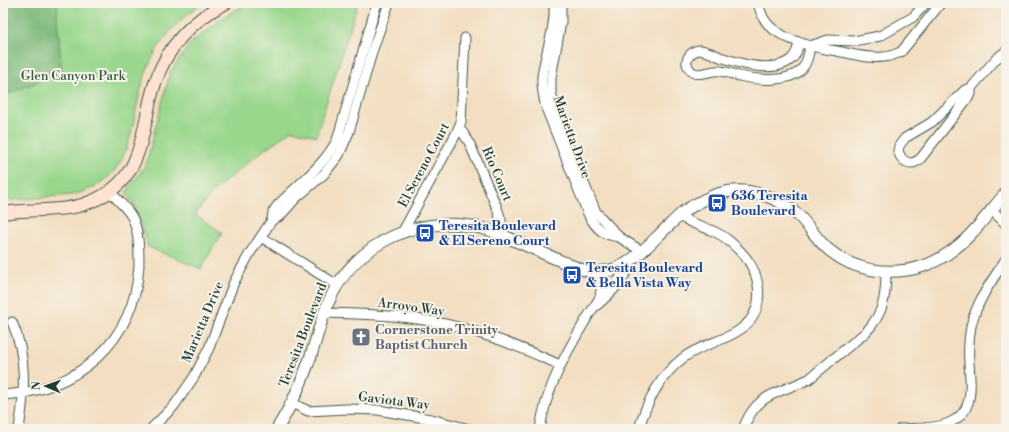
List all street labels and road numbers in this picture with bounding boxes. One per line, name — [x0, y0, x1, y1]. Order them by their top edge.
street label: Marietta Drive — [550, 94, 594, 181]
street label: El Sereno Court — [395, 120, 453, 210]
street label: Rio Court — [478, 144, 516, 204]
street label: Marietta Drive — [179, 279, 227, 365]
street label: Teresita Boulevard — [276, 280, 331, 390]
street label: Arroyo Way — [376, 294, 446, 320]
street label: Gaviota Way — [357, 389, 431, 413]

